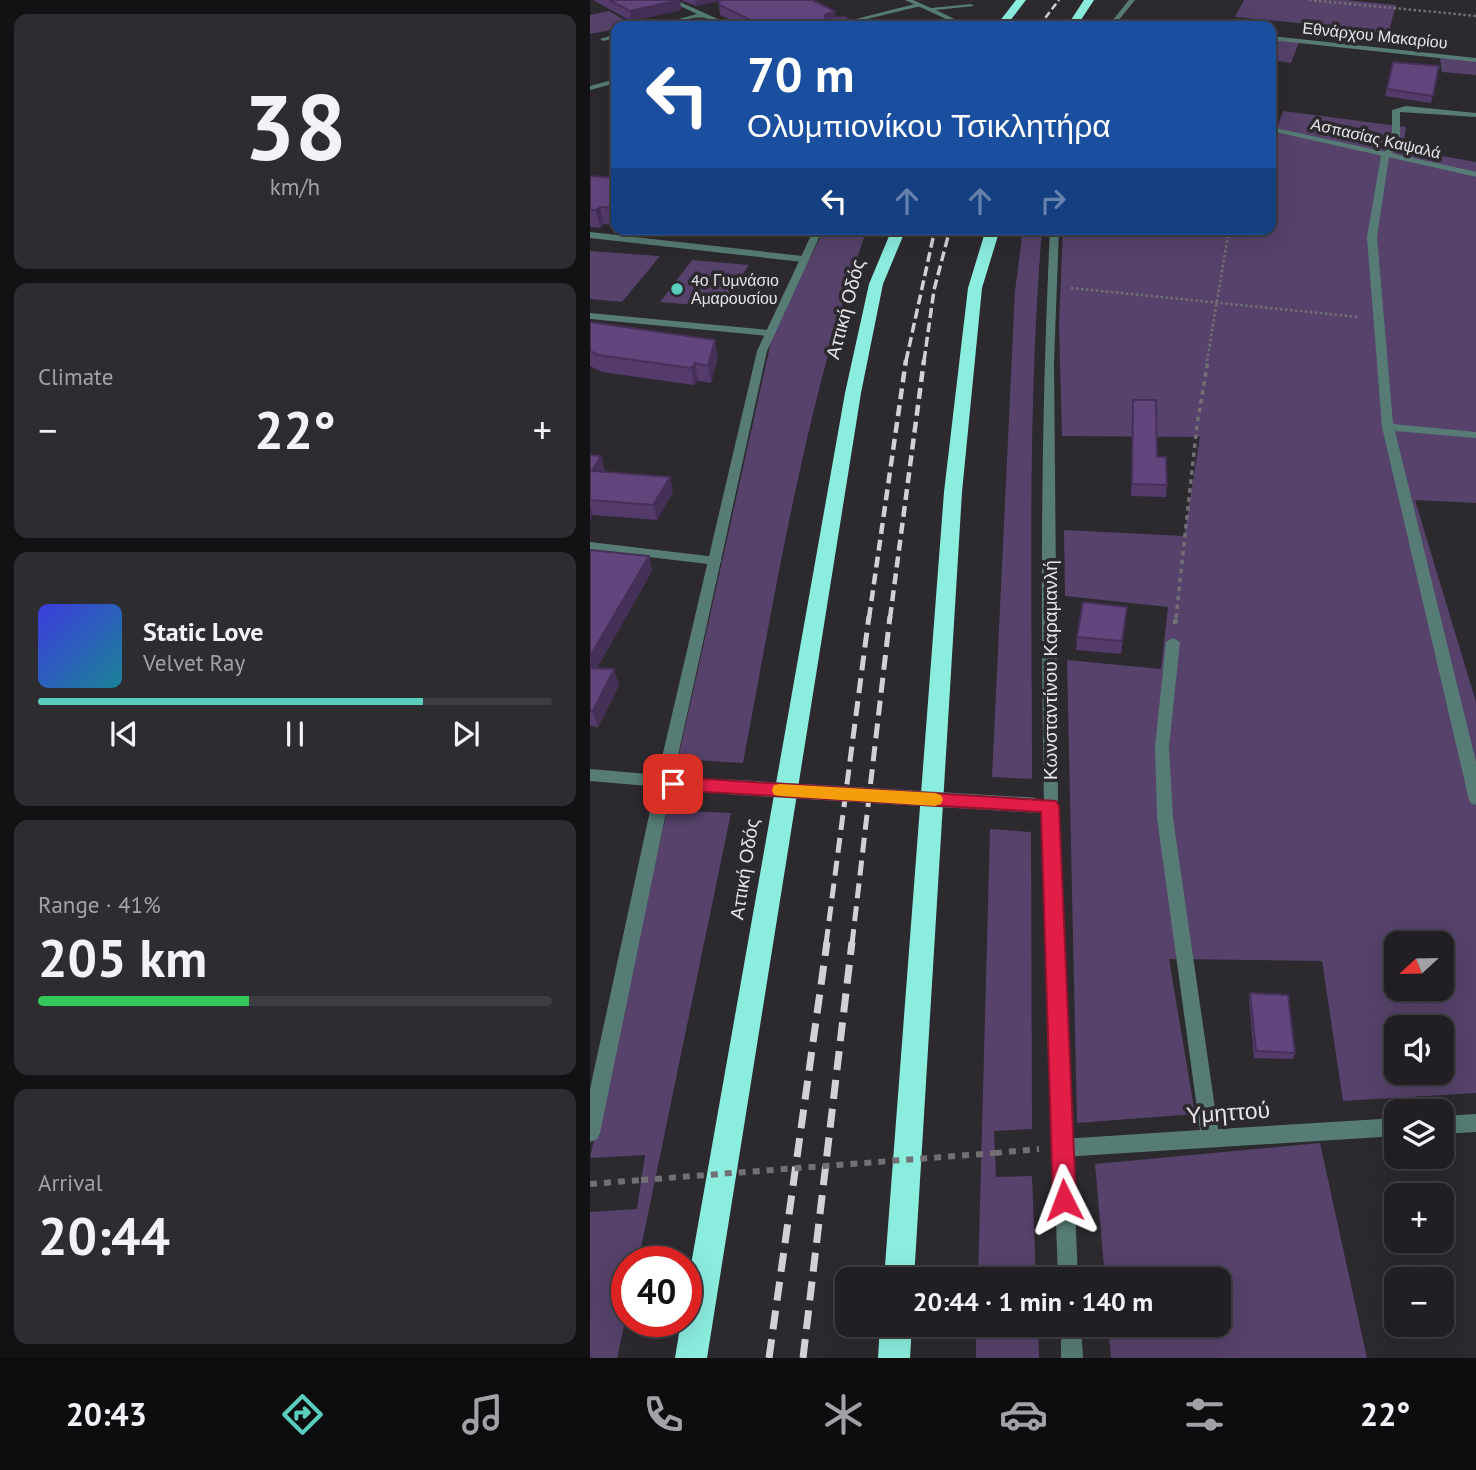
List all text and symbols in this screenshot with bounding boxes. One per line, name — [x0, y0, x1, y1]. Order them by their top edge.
street label: Εθνάρχου Μακαρίου — [1301, 17, 1449, 53]
text: 70 m — [747, 42, 854, 106]
icon: left — [632, 49, 723, 140]
text: 38 — [243, 67, 347, 185]
text: Ολυμπιονίκου Τσικλητήρα — [747, 104, 1111, 146]
street label: Ασπασίας Καψαλά — [1309, 113, 1443, 163]
text: km/h — [270, 172, 320, 201]
icon: left — [815, 182, 853, 220]
icon: ahead — [888, 182, 926, 220]
icon: ahead — [961, 182, 999, 220]
icon: right — [1034, 182, 1072, 220]
street label: Αττική Οδός — [820, 257, 870, 361]
place label: 4ο Γυμνάσιο Αμαρουσίου — [691, 270, 779, 308]
marker: 4ο Γυμνάσιο Αμαρουσίου — [669, 281, 685, 297]
text: Climate — [38, 362, 113, 391]
text: 22° — [254, 396, 336, 463]
text: − — [38, 405, 57, 454]
text: + — [533, 405, 552, 454]
street label: Κωνσταντίνου Καραμανλή — [1038, 560, 1062, 780]
text: Static Love — [143, 615, 264, 648]
text: Velvet Ray — [143, 648, 245, 677]
icon: previous — [105, 715, 143, 753]
icon: pause — [276, 715, 314, 753]
icon: next — [447, 715, 485, 753]
pin — [643, 754, 703, 814]
icon: arrive — [654, 765, 692, 803]
street label: Αττική Οδός — [724, 817, 764, 921]
text: Range · 41% — [38, 890, 161, 919]
text: 205 km — [38, 924, 207, 991]
north arrow — [1384, 931, 1454, 1001]
map controls — [1384, 931, 1454, 1337]
button: sound — [1384, 1015, 1454, 1085]
street label: Υμηττού — [1185, 1095, 1271, 1129]
button: layers — [1384, 1099, 1454, 1169]
position arrow — [1027, 1163, 1101, 1237]
text: Arrival — [38, 1168, 102, 1197]
button: + — [1384, 1183, 1454, 1253]
text: 20:44 — [38, 1202, 170, 1269]
speed limit sign: 40 — [611, 1246, 702, 1337]
button: − — [1384, 1267, 1454, 1337]
text: 20:44 · 1 min · 140 m — [913, 1285, 1153, 1318]
icon: directions — [278, 1390, 327, 1439]
icon: music — [458, 1390, 507, 1439]
icon: phone — [639, 1390, 688, 1439]
icon: climate — [819, 1390, 868, 1439]
icon: car — [999, 1390, 1048, 1439]
icon: filters — [1180, 1390, 1229, 1439]
text: 20:43 — [66, 1393, 147, 1435]
text: 22° — [1360, 1393, 1410, 1435]

